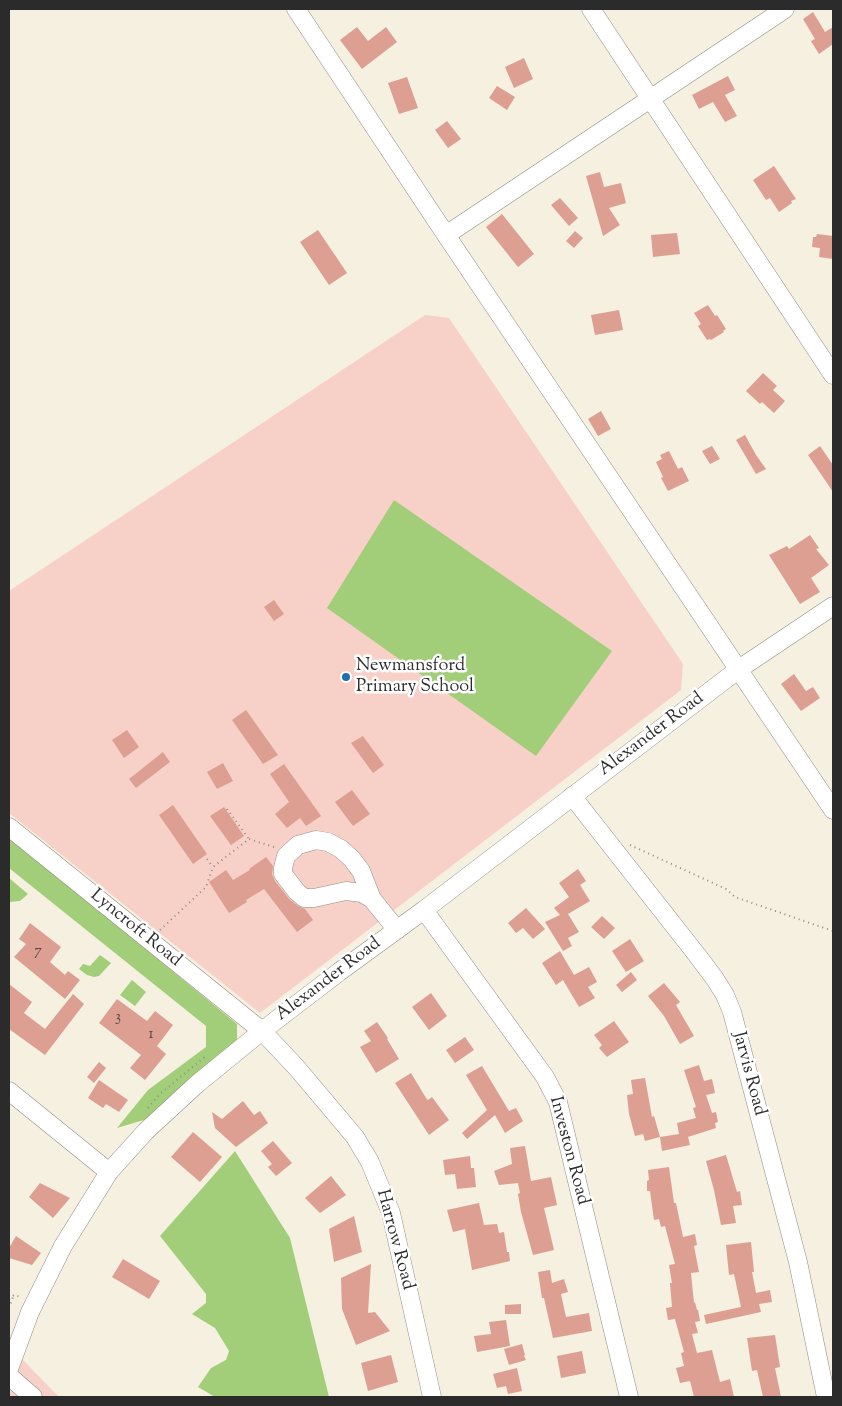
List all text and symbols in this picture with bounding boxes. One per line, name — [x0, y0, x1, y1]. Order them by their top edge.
place label: Newmansford Primary School — [356, 656, 474, 699]
marker: Newmansford Primary School — [340, 671, 352, 683]
street label: Alexander Road — [595, 689, 709, 781]
street label: Lyncroft Road — [85, 886, 185, 972]
street label: Alexander Road — [272, 934, 386, 1026]
house number: 7 — [34, 943, 42, 961]
house number: 3 — [115, 1009, 121, 1027]
house number: 1 — [148, 1026, 154, 1044]
street label: Jarvis Road — [726, 1030, 770, 1118]
street label: Investon Road — [543, 1094, 593, 1208]
street label: Harrow Road — [370, 1188, 418, 1292]

